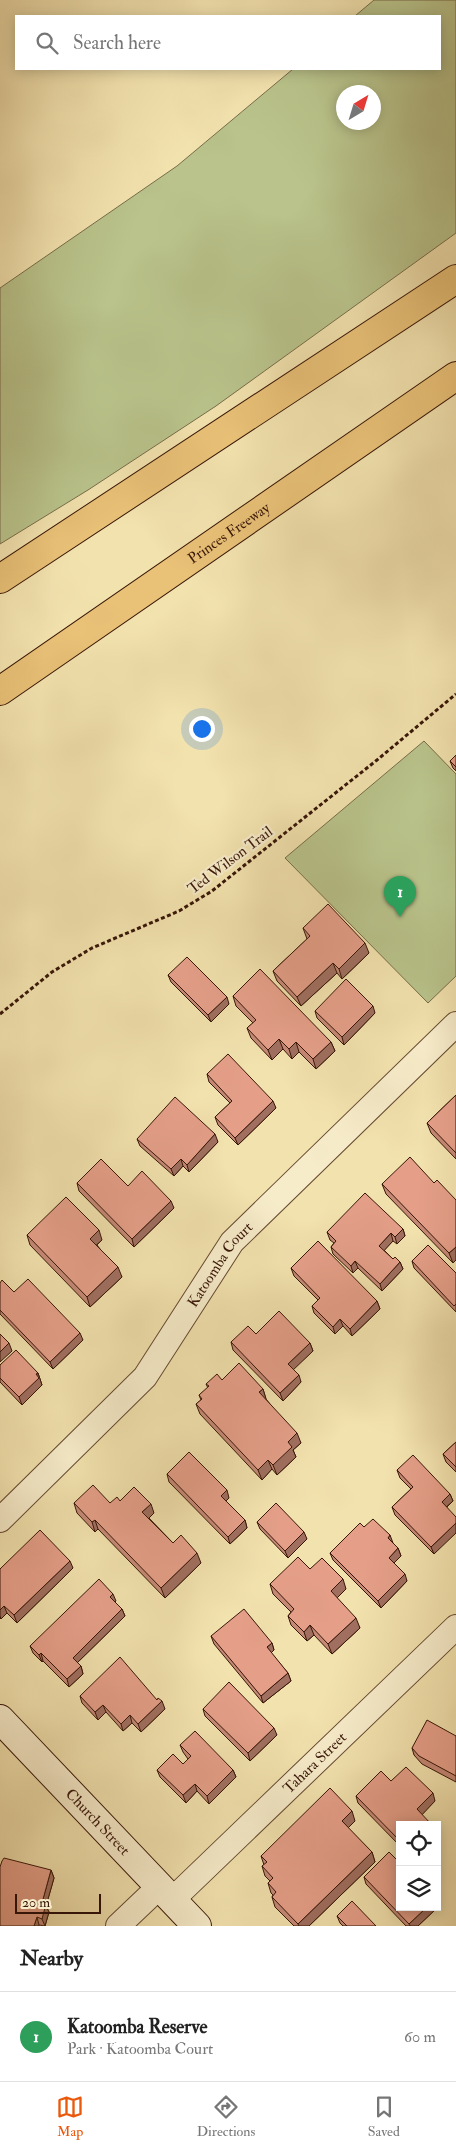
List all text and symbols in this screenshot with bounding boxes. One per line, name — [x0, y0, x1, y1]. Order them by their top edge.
search box — [15, 15, 441, 70]
icon: search — [33, 29, 61, 57]
text: Search here — [73, 31, 161, 55]
north arrow — [336, 85, 381, 130]
street label: Princes Freeway — [184, 498, 274, 568]
your location — [189, 716, 215, 742]
street label: Ted Wilson Trail — [184, 822, 277, 899]
pin: 1 — [384, 876, 416, 917]
street label: Katoomba Court — [183, 1218, 257, 1311]
street label: Tahara Street — [279, 1728, 351, 1798]
street label: Church Street — [61, 1785, 134, 1860]
map controls — [396, 1821, 441, 1911]
button: locate — [396, 1821, 441, 1866]
button: layers — [396, 1866, 441, 1911]
scale bar — [15, 1891, 101, 1914]
text: 20 m — [22, 1894, 50, 1911]
text: Nearby — [20, 1945, 83, 1972]
text: Katoomba Reserve — [67, 2015, 207, 2039]
text: 1 — [33, 2027, 39, 2047]
text: 60 m — [404, 2027, 436, 2047]
text: Park · Katoomba Court — [67, 2039, 213, 2059]
tab: Map — [56, 2093, 84, 2140]
tab: Directions — [197, 2093, 255, 2140]
tab: Saved — [368, 2093, 400, 2140]

